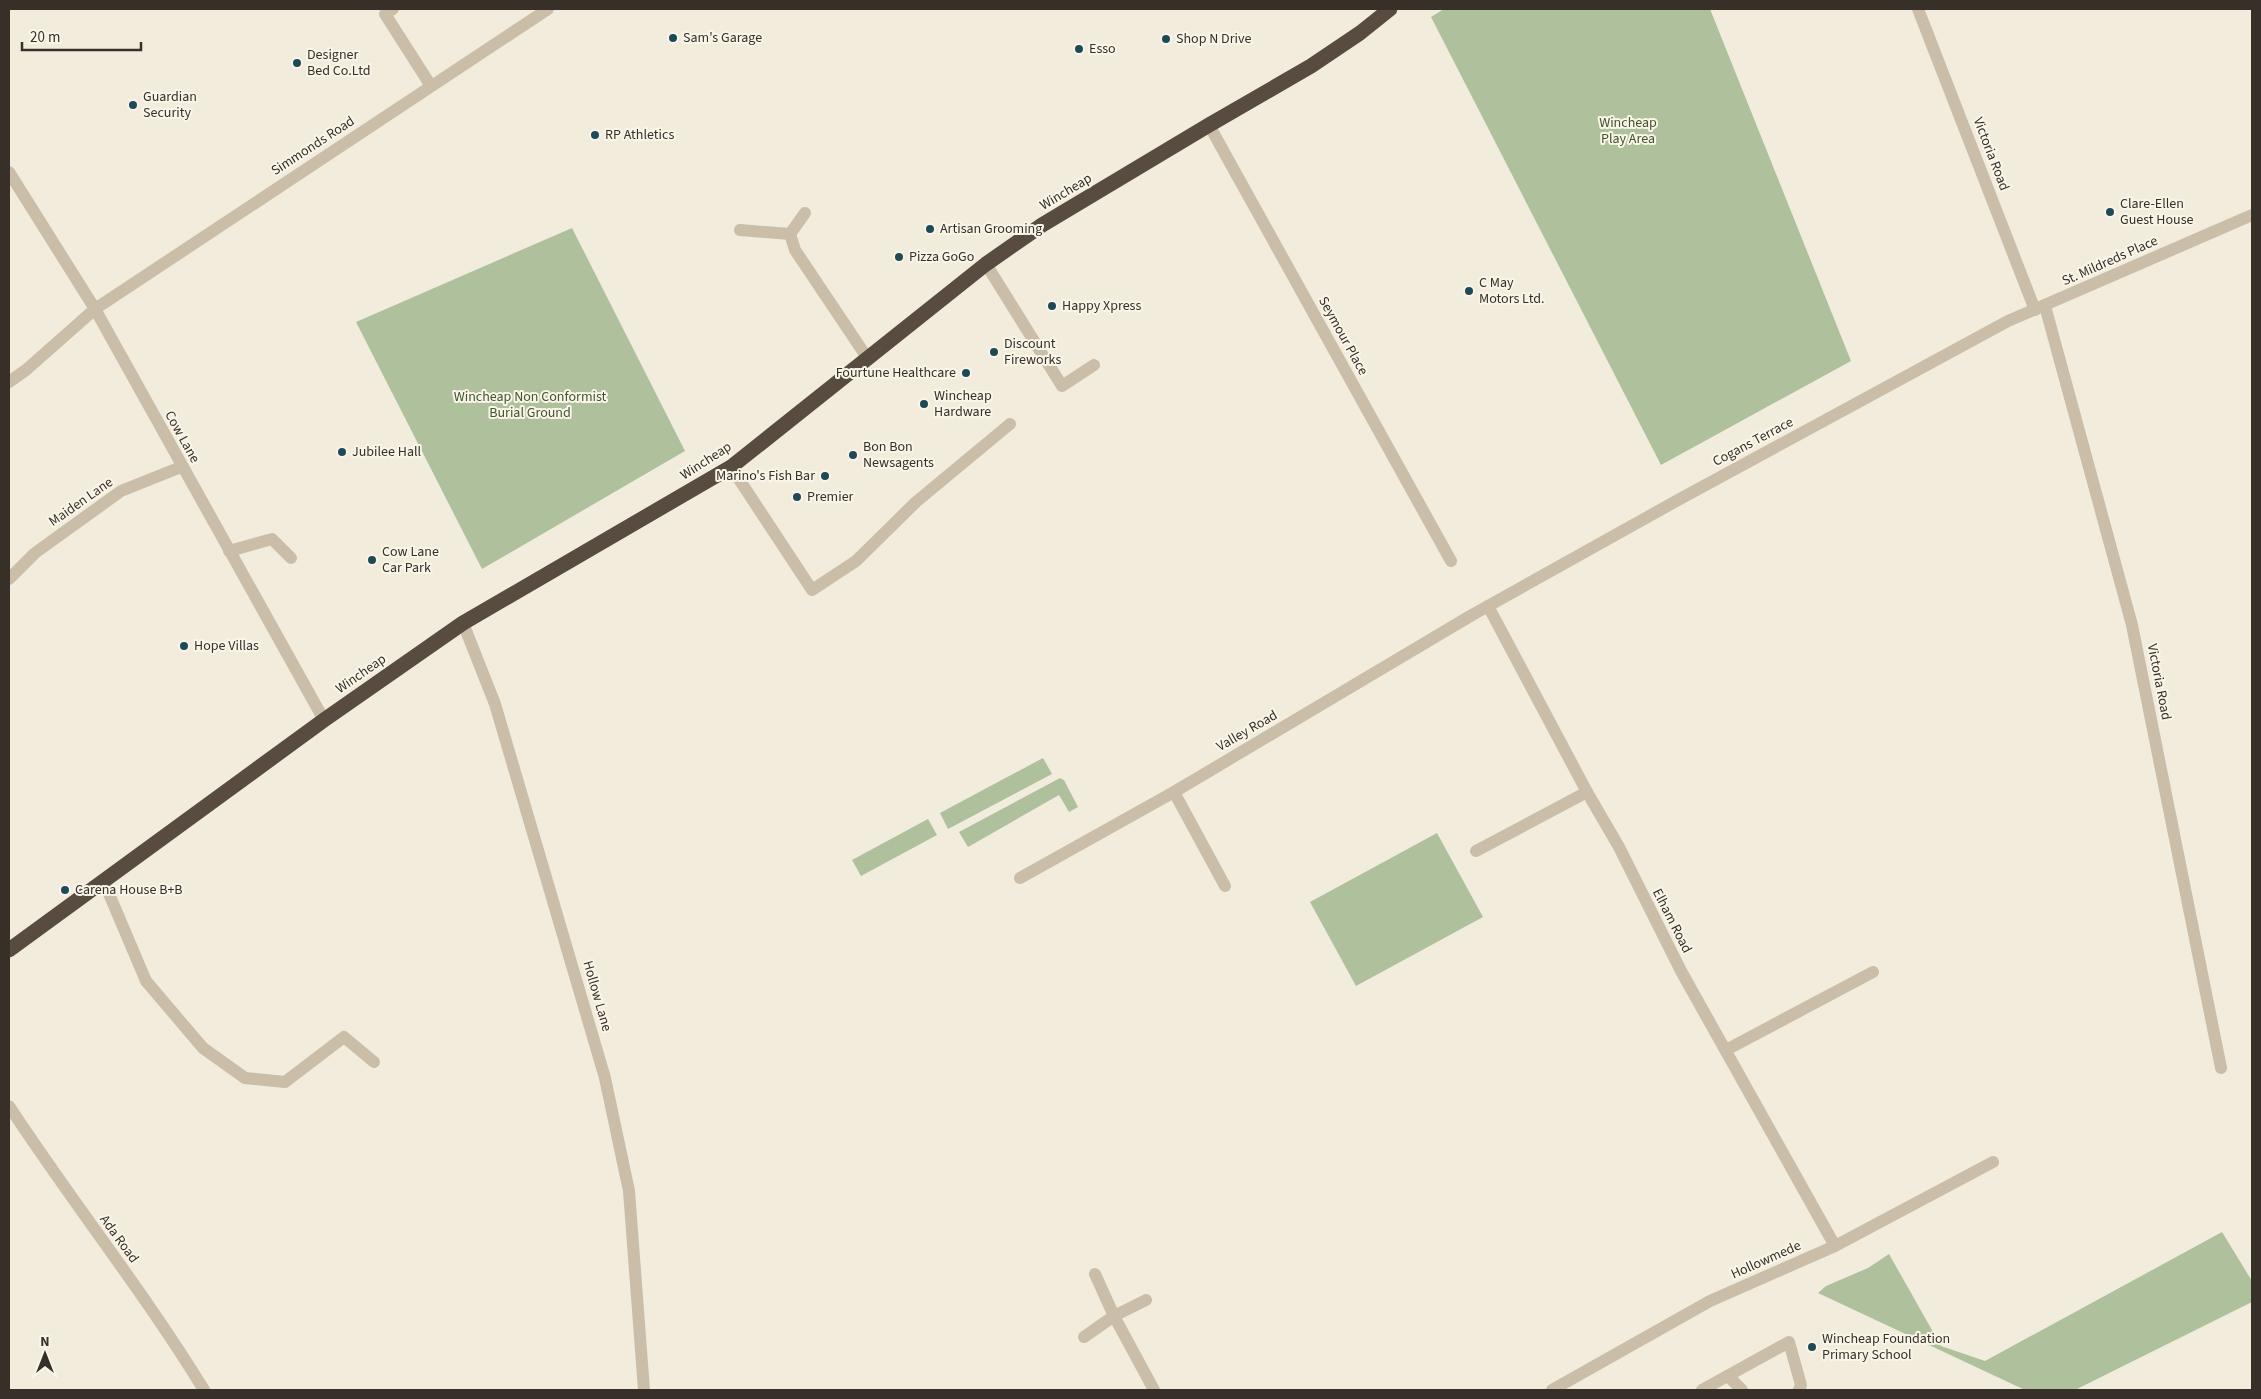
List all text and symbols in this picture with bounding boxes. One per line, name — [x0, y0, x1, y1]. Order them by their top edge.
scale bar — [22, 20, 141, 52]
text: 20 m — [30, 27, 60, 48]
place label: Sam's Garage — [683, 28, 762, 48]
place label: Shop N Drive — [1176, 29, 1252, 49]
marker: Sam's Garage — [667, 32, 679, 44]
marker: Shop N Drive — [1160, 33, 1172, 45]
place label: Esso — [1089, 39, 1116, 59]
marker: Esso — [1073, 43, 1085, 55]
place label: Designer Bed Co.Ltd — [307, 45, 371, 81]
marker: Designer Bed Co.Ltd — [291, 57, 303, 69]
place label: Guardian Security — [143, 87, 197, 123]
marker: Guardian Security — [127, 99, 139, 111]
street label: Simmonds Road — [267, 112, 359, 180]
park label: Wincheap Play Area — [1599, 113, 1657, 149]
street label: Victoria Road — [1968, 114, 2014, 194]
place label: RP Athletics — [605, 125, 674, 145]
marker: RP Athletics — [589, 129, 601, 141]
street label: Wincheap — [1036, 168, 1096, 215]
place label: Clare-Ellen Guest House — [2120, 194, 2194, 230]
marker: Clare-Ellen Guest House — [2104, 206, 2116, 218]
place label: Artisan Grooming — [940, 219, 1042, 239]
marker: Artisan Grooming — [924, 223, 936, 235]
street label: St. Mildreds Place — [2059, 231, 2161, 291]
place label: Pizza GoGo — [909, 247, 974, 267]
marker: Pizza GoGo — [893, 251, 905, 263]
place label: C May Motors Ltd. — [1479, 273, 1544, 309]
marker: C May Motors Ltd. — [1463, 285, 1475, 297]
street label: Seymour Place — [1313, 293, 1373, 379]
place label: Happy Xpress — [1062, 296, 1141, 316]
marker: Happy Xpress — [1046, 300, 1058, 312]
place label: Discount Fireworks — [1004, 334, 1061, 370]
marker: Discount Fireworks — [988, 346, 1000, 358]
place label: Fourtune Healthcare — [836, 363, 956, 383]
marker: Fourtune Healthcare — [960, 367, 972, 379]
place label: Wincheap Hardware — [934, 386, 992, 422]
park label: Wincheap Non Conformist Burial Ground — [454, 387, 607, 423]
marker: Wincheap Hardware — [918, 398, 930, 410]
street label: Cow Lane — [159, 407, 205, 467]
street label: Cogans Terrace — [1709, 412, 1797, 472]
street label: Wincheap — [676, 437, 736, 485]
place label: Bon Bon Newsagents — [863, 437, 934, 473]
place label: Jubilee Hall — [352, 442, 422, 462]
marker: Jubilee Hall — [336, 446, 348, 458]
marker: Bon Bon Newsagents — [847, 449, 859, 461]
place label: Marino's Fish Bar — [716, 466, 815, 486]
marker: Marino's Fish Bar — [819, 470, 831, 482]
street label: Maiden Lane — [45, 472, 117, 532]
place label: Premier — [807, 487, 854, 507]
marker: Premier — [791, 491, 803, 503]
place label: Cow Lane Car Park — [382, 542, 439, 578]
marker: Cow Lane Car Park — [366, 554, 378, 566]
place label: Hope Villas — [194, 636, 259, 656]
marker: Hope Villas — [178, 640, 190, 652]
street label: Victoria Road — [2142, 642, 2176, 722]
street label: Wincheap — [332, 649, 391, 699]
street label: Valley Road — [1213, 705, 1281, 757]
place label: Carena House B+B — [75, 880, 183, 900]
marker: Carena House B+B — [59, 884, 71, 896]
street label: Elham Road — [1647, 885, 1697, 957]
street label: Hollow Lane — [577, 958, 617, 1034]
street label: Ada Road — [95, 1211, 143, 1267]
street label: Hollowmede — [1728, 1236, 1804, 1284]
north arrow — [20, 1329, 70, 1379]
place label: Wincheap Foundation Primary School — [1822, 1329, 1950, 1365]
text: N — [40, 1332, 50, 1352]
marker: Wincheap Foundation Primary School — [1806, 1341, 1818, 1353]

